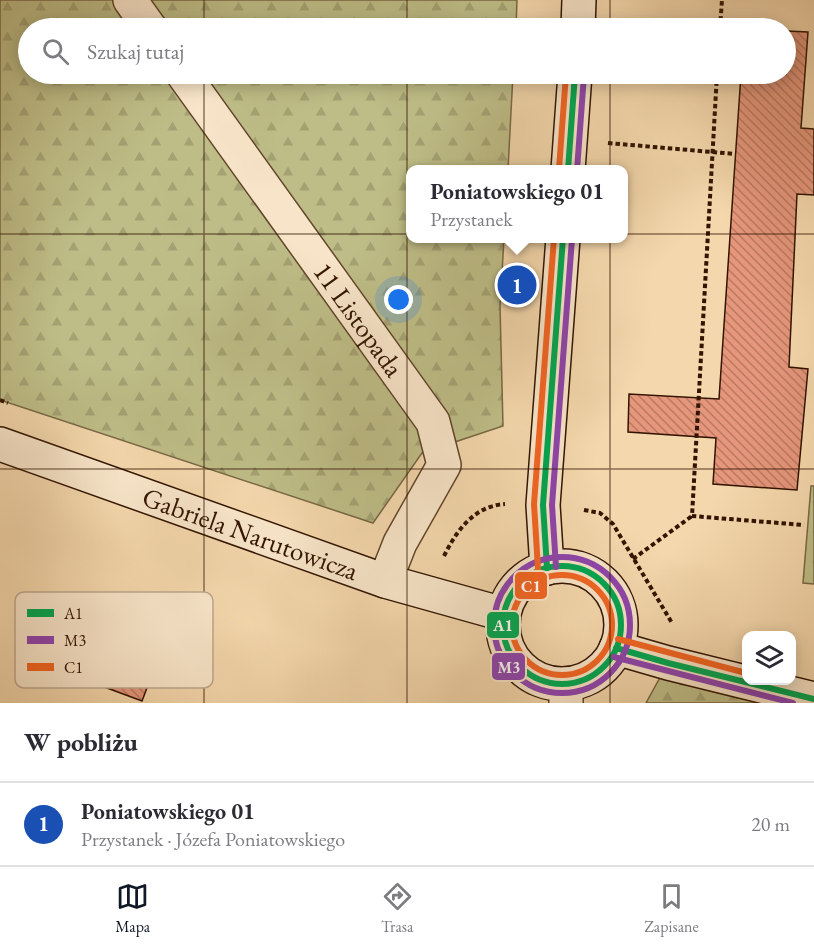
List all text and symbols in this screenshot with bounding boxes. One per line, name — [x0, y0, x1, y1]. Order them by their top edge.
search box — [18, 18, 796, 84]
icon: search — [39, 35, 72, 68]
text: Szukaj tutaj — [87, 37, 184, 66]
popup — [406, 165, 628, 243]
text: Poniatowskiego 01 — [430, 177, 604, 206]
text: Przystanek — [430, 206, 513, 232]
street label: 11 Listopada — [306, 255, 412, 384]
pin: 1 — [498, 262, 536, 308]
your location — [384, 285, 413, 314]
street label: Gabriela Narutowicza — [138, 479, 363, 588]
line badge: C1 — [514, 571, 548, 600]
text: C1 — [521, 576, 541, 597]
legend — [15, 592, 213, 688]
text: A1 — [63, 603, 83, 624]
line badge: A1 — [486, 611, 520, 639]
text: A1 — [492, 615, 513, 636]
text: M3 — [64, 630, 86, 651]
map controls — [742, 631, 796, 685]
button: layers — [742, 631, 796, 685]
line badge: M3 — [491, 652, 526, 681]
text: C1 — [64, 657, 83, 678]
text: M3 — [497, 657, 521, 678]
text: W pobliżu — [24, 725, 138, 759]
text: Poniatowskiego 01 — [81, 797, 255, 826]
text: 1 — [38, 811, 49, 837]
text: 20 m — [751, 811, 790, 837]
text: Przystanek · Józefa Poniatowskiego — [81, 826, 345, 852]
tab: Mapa — [115, 880, 150, 937]
tab: Trasa — [381, 880, 414, 937]
tab: Zapisane — [644, 880, 699, 937]

